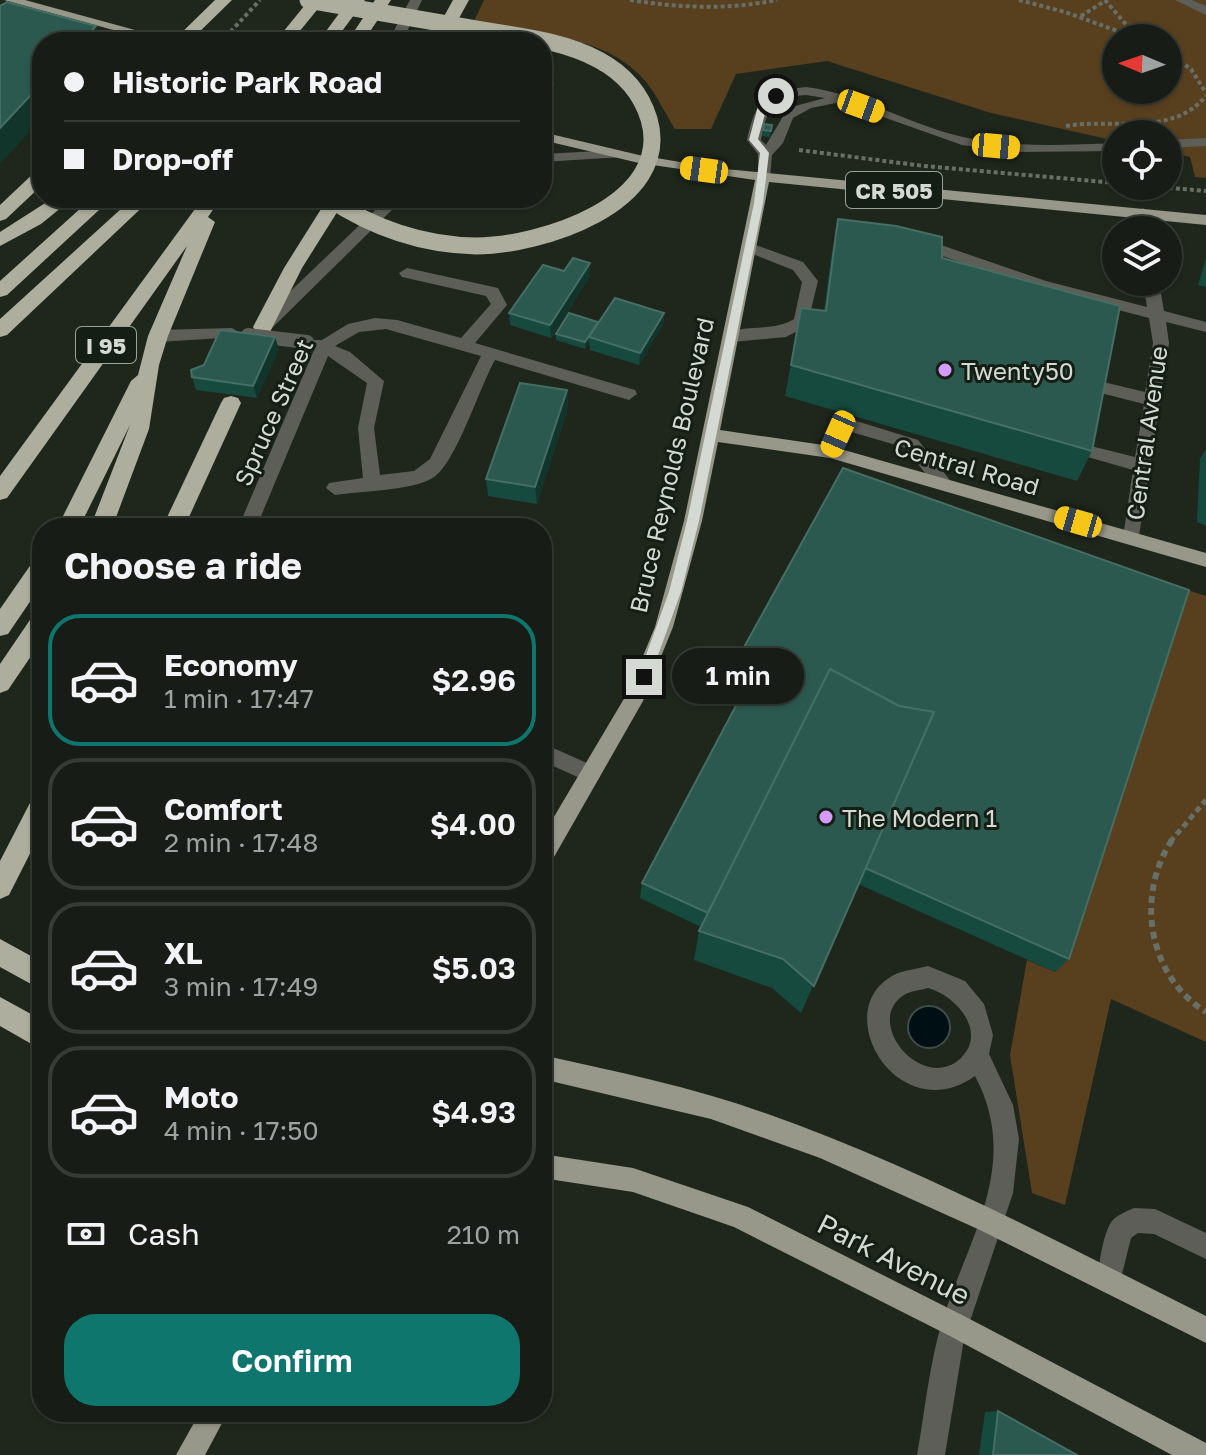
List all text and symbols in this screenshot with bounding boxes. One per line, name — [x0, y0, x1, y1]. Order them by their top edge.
north arrow — [1102, 24, 1182, 104]
map controls — [1102, 24, 1182, 296]
text: Historic Park Road — [112, 64, 382, 100]
route start — [758, 78, 794, 114]
car — [834, 87, 888, 125]
button: locate — [1102, 120, 1182, 200]
car — [971, 132, 1021, 160]
text: Drop-off — [112, 141, 233, 177]
car — [679, 155, 729, 185]
road number: CR 505 — [846, 172, 942, 208]
button: layers — [1102, 216, 1182, 296]
street label: Bruce Reynolds Boulevard — [623, 315, 719, 615]
road number: I 95 — [76, 327, 136, 363]
street label: Spruce Street — [228, 334, 318, 490]
street label: Central Avenue — [1119, 344, 1173, 522]
place label: Twenty50 — [961, 356, 1074, 385]
marker: Twenty50 — [936, 361, 954, 379]
car — [817, 407, 859, 461]
street label: Central Road — [891, 431, 1043, 501]
car — [1052, 504, 1104, 540]
text: Choose a ride — [64, 544, 302, 587]
icon: car — [68, 644, 140, 716]
text: Economy — [164, 647, 298, 683]
callout: 1 min — [672, 649, 804, 705]
route end — [626, 659, 662, 695]
text: 1 min — [705, 660, 771, 691]
text: $2.96 — [432, 662, 516, 698]
text: 1 min · 17:47 — [164, 683, 314, 714]
icon: car — [68, 788, 140, 860]
text: Comfort — [164, 791, 283, 827]
place label: The Modern 1 — [842, 803, 997, 832]
text: $4.00 — [430, 806, 516, 842]
marker: The Modern 1 — [817, 808, 835, 826]
text: 2 min · 17:48 — [164, 827, 318, 858]
icon: car — [68, 932, 140, 1004]
text: XL — [164, 935, 203, 971]
text: $5.03 — [432, 950, 516, 986]
text: 3 min · 17:49 — [164, 971, 318, 1002]
icon: car — [68, 1076, 140, 1148]
text: Moto — [164, 1079, 239, 1115]
text: $4.93 — [431, 1094, 516, 1130]
text: 4 min · 17:50 — [164, 1115, 319, 1146]
street label: Park Avenue — [812, 1207, 976, 1311]
icon: cash — [64, 1212, 108, 1256]
text: Cash — [128, 1216, 200, 1252]
text: 210 m — [447, 1219, 520, 1250]
button: Confirm — [64, 1314, 520, 1406]

